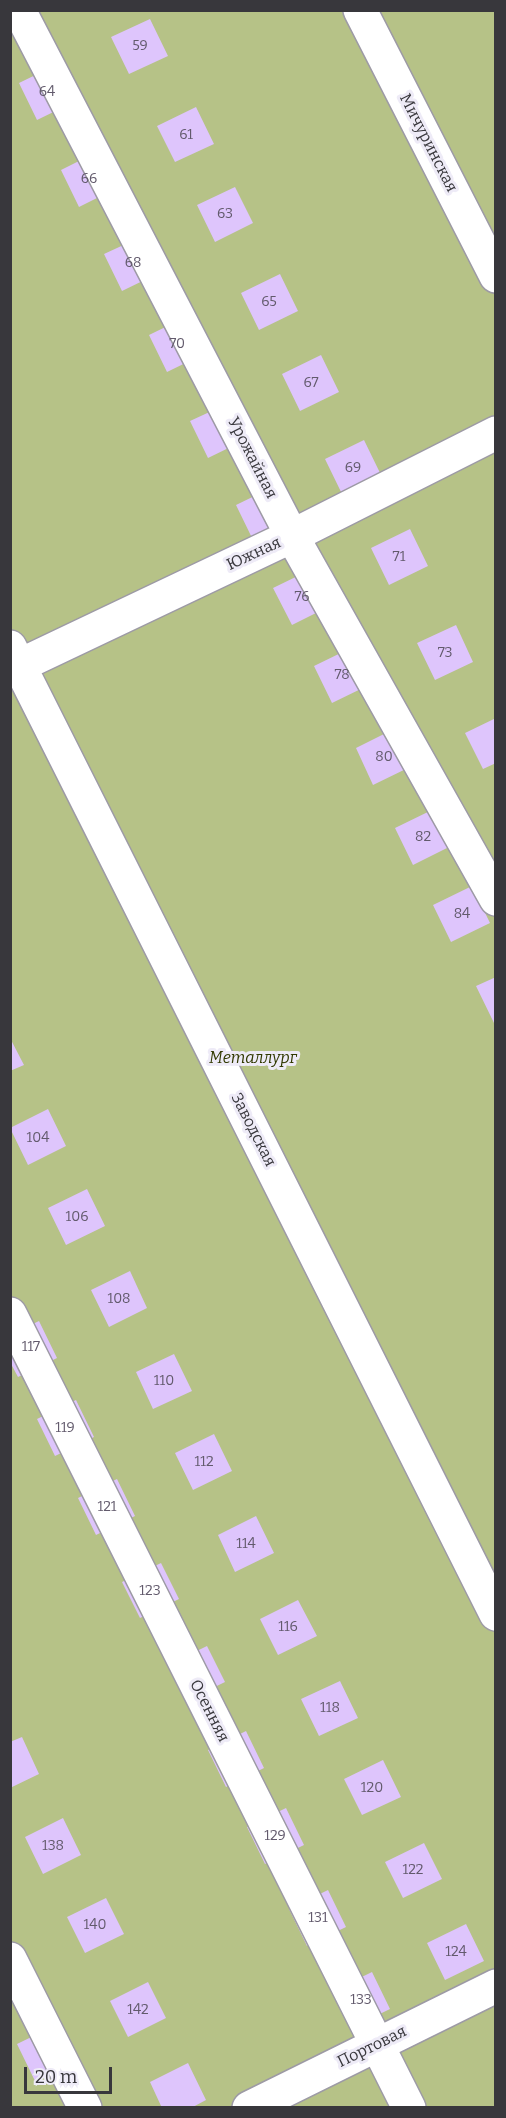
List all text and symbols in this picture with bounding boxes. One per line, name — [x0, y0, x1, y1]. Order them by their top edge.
house number: 59 — [132, 38, 148, 54]
house number: 64 — [39, 84, 55, 100]
street label: Мичуринская — [395, 91, 461, 195]
house number: 61 — [179, 127, 193, 143]
house number: 66 — [81, 171, 97, 187]
house number: 63 — [217, 206, 233, 222]
house number: 68 — [125, 255, 141, 271]
house number: 65 — [261, 294, 277, 310]
house number: 70 — [169, 336, 185, 352]
house number: 67 — [303, 375, 319, 391]
street label: Урожайная — [223, 414, 281, 502]
house number: 69 — [345, 460, 361, 476]
street label: Южная — [224, 533, 284, 575]
house number: 71 — [393, 549, 405, 565]
house number: 76 — [294, 589, 310, 605]
house number: 73 — [438, 645, 452, 661]
house number: 78 — [334, 667, 350, 683]
house number: 80 — [375, 749, 393, 765]
house number: 82 — [415, 829, 431, 845]
house number: 84 — [454, 906, 470, 922]
park label: Металлург — [209, 1049, 297, 1069]
street label: Заводская — [226, 1090, 280, 1170]
house number: 104 — [27, 1130, 49, 1146]
house number: 106 — [66, 1209, 88, 1225]
house number: 108 — [107, 1291, 131, 1307]
house number: 117 — [22, 1339, 40, 1355]
house number: 110 — [154, 1373, 174, 1389]
house number: 119 — [55, 1420, 75, 1436]
house number: 112 — [195, 1454, 213, 1470]
house number: 121 — [98, 1499, 116, 1515]
house number: 114 — [236, 1536, 256, 1552]
house number: 123 — [139, 1583, 161, 1599]
house number: 116 — [278, 1619, 298, 1635]
street label: Осенняя — [185, 1677, 233, 1745]
house number: 118 — [320, 1700, 340, 1716]
house number: 120 — [361, 1780, 383, 1796]
house number: 129 — [264, 1828, 286, 1844]
house number: 138 — [42, 1838, 64, 1854]
house number: 122 — [403, 1862, 423, 1878]
house number: 131 — [308, 1910, 328, 1926]
house number: 140 — [84, 1917, 106, 1933]
house number: 124 — [445, 1944, 467, 1960]
house number: 133 — [350, 1992, 372, 2008]
house number: 142 — [127, 2002, 149, 2018]
street label: Портовая — [334, 2022, 410, 2072]
scale bar — [27, 2055, 116, 2093]
text: 20 m — [35, 2066, 77, 2088]

